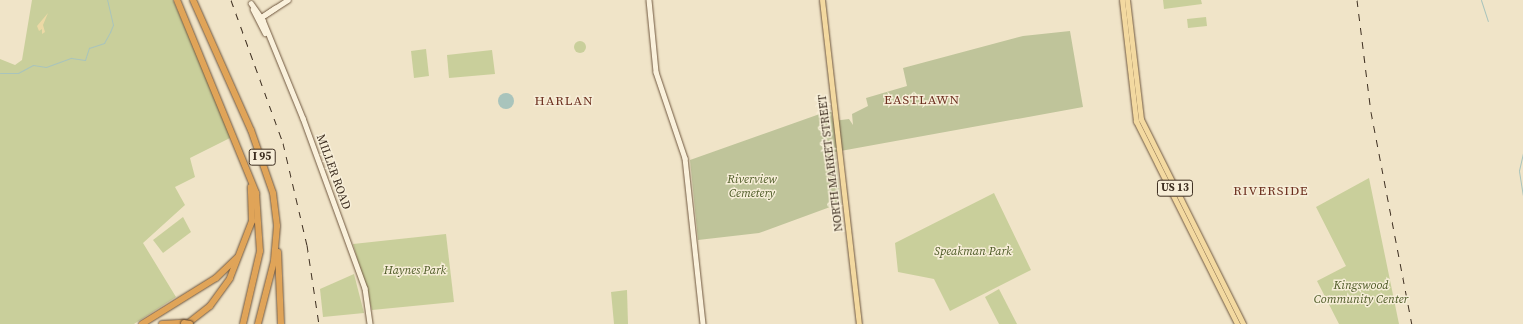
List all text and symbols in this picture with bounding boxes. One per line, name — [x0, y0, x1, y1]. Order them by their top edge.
district label: EASTLAWN — [884, 92, 960, 108]
district label: HARLAN — [534, 93, 594, 109]
street label: NORTH MARKET STREET — [815, 93, 847, 233]
street label: MILLER ROAD — [313, 132, 353, 212]
road number: I 95 — [248, 148, 276, 166]
park label: Riverview Cemetery — [727, 173, 777, 201]
road number: US 13 — [1156, 179, 1194, 197]
district label: RIVERSIDE — [1233, 183, 1309, 199]
park label: Speakman Park — [934, 245, 1012, 259]
park label: Haynes Park — [384, 264, 446, 278]
park label: Kingswood Community Center — [1314, 279, 1408, 307]

